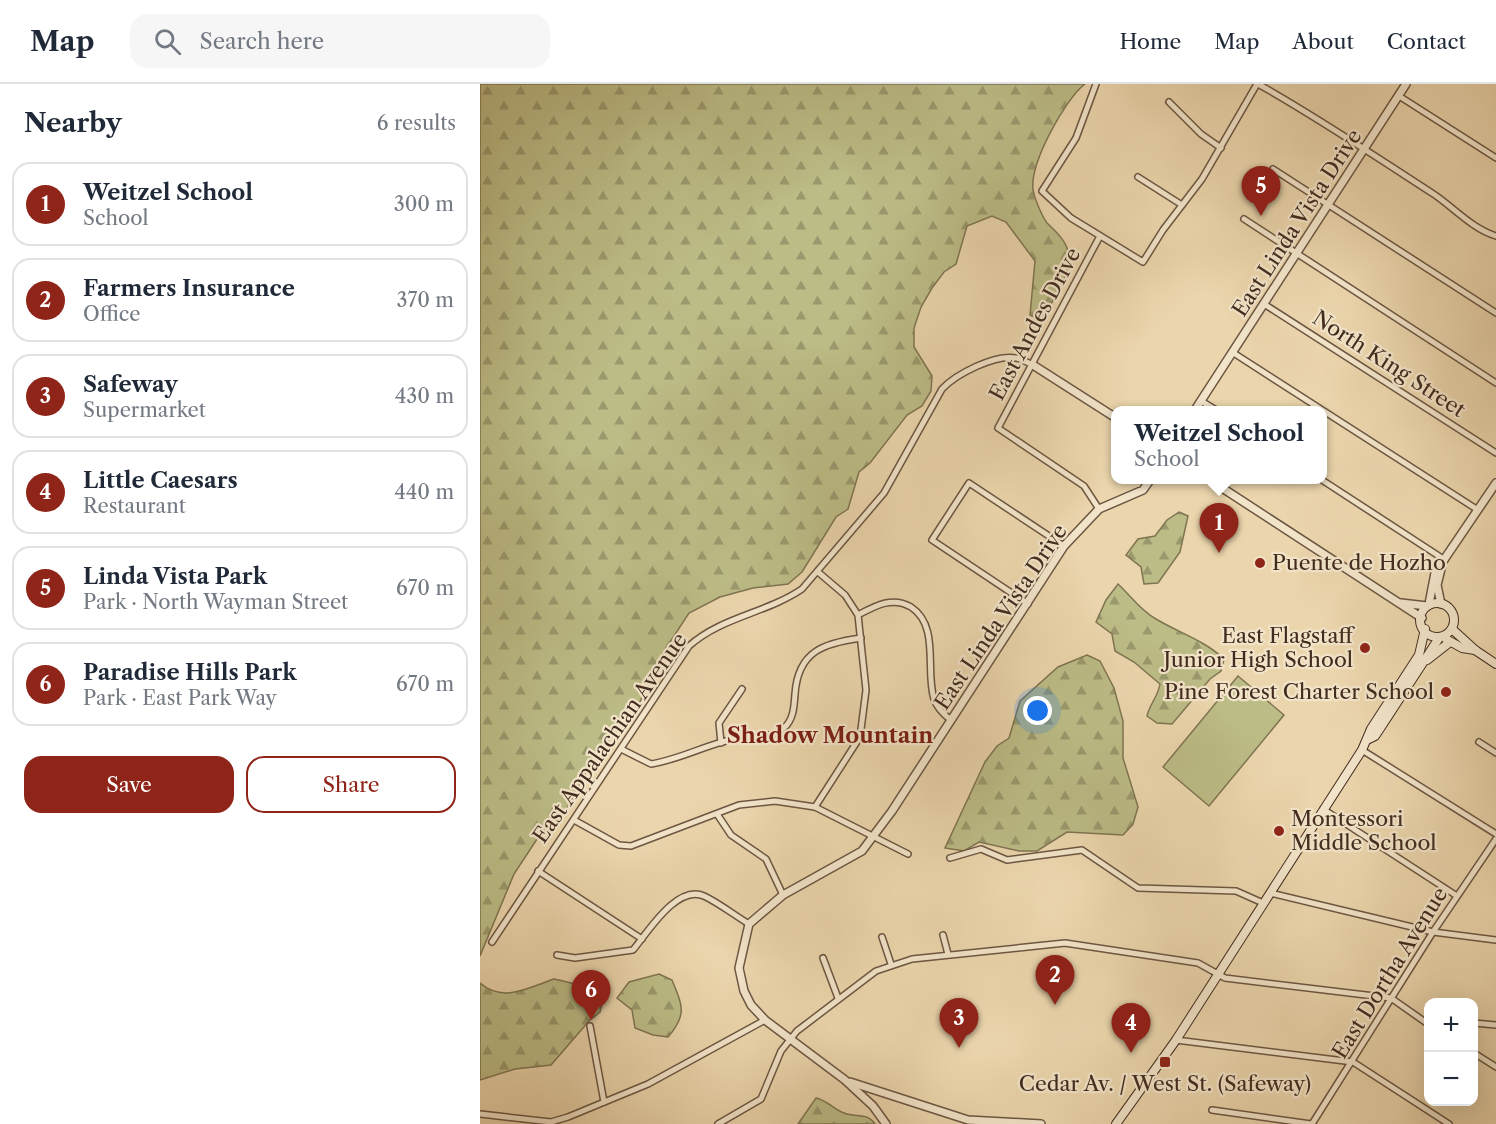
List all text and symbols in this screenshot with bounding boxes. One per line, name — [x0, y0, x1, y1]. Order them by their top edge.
search box — [130, 14, 550, 68]
text: Map — [30, 24, 94, 58]
icon: search — [151, 25, 184, 58]
text: Search here — [199, 28, 324, 55]
text: Home — [1120, 29, 1181, 54]
text: Map — [1214, 29, 1259, 54]
text: About — [1292, 29, 1354, 54]
text: Contact — [1387, 29, 1466, 54]
text: Nearby — [24, 107, 122, 139]
text: 6 results — [377, 111, 456, 135]
street label: East Linda Vista Drive — [1227, 124, 1367, 321]
pin: 5 — [1242, 166, 1280, 216]
text: Weitzel School — [83, 179, 253, 206]
text: 1 — [41, 192, 50, 216]
text: 300 m — [394, 192, 454, 216]
text: School — [83, 206, 148, 230]
street label: East Andes Drive — [984, 243, 1085, 404]
text: Farmers Insurance — [83, 275, 295, 302]
text: 2 — [40, 288, 51, 312]
text: 370 m — [397, 288, 454, 312]
text: Office — [83, 302, 141, 326]
street label: North King Street — [1308, 305, 1471, 423]
text: Safeway — [83, 371, 178, 398]
text: 3 — [40, 384, 51, 408]
text: 430 m — [395, 384, 454, 408]
text: Supermarket — [83, 398, 206, 422]
popup — [1111, 406, 1327, 484]
text: Weitzel School — [1134, 420, 1304, 447]
text: School — [1134, 447, 1199, 471]
text: Little Caesars — [83, 467, 238, 494]
text: 4 — [40, 480, 51, 504]
text: 440 m — [394, 480, 454, 504]
text: Restaurant — [83, 494, 186, 518]
pin: 1 — [1200, 504, 1238, 553]
street label: East Linda Vista Drive — [929, 519, 1072, 714]
place label: Puente de Hozho — [1272, 550, 1446, 575]
marker: Puente de Hozho — [1253, 556, 1267, 570]
text: Linda Vista Park — [83, 563, 267, 590]
text: 5 — [40, 576, 51, 600]
text: 670 m — [396, 576, 454, 600]
text: Park · North Wayman Street — [83, 590, 348, 614]
place label: East Flagstaff Junior High School — [1160, 623, 1356, 672]
street label: East Appalachian Avenue — [527, 628, 692, 848]
marker: East Flagstaff Junior High School — [1358, 641, 1372, 655]
text: Paradise Hills Park — [83, 659, 297, 686]
text: 6 — [40, 672, 51, 696]
text: 670 m — [396, 672, 454, 696]
place label: Pine Forest Charter School — [1164, 679, 1434, 704]
marker: Pine Forest Charter School — [1439, 685, 1453, 699]
text: Park · East Park Way — [83, 686, 277, 710]
your location — [1023, 696, 1052, 725]
district label: Shadow Mountain — [727, 722, 933, 749]
button: Save — [24, 756, 234, 813]
button: Share — [246, 756, 456, 813]
place label: Montessori Middle School — [1291, 806, 1437, 855]
marker: Montessori Middle School — [1272, 824, 1286, 838]
street label: East Dortha Avenue — [1327, 883, 1452, 1063]
pin: 2 — [1036, 956, 1074, 1005]
pin: 6 — [572, 970, 610, 1020]
pin: 3 — [940, 998, 978, 1048]
map controls — [1424, 998, 1478, 1106]
button: + — [1424, 998, 1478, 1052]
pin: 4 — [1112, 1004, 1150, 1053]
button: − — [1424, 1052, 1478, 1106]
marker: Cedar Av. / West St. (Safeway) — [1158, 1055, 1172, 1069]
place label: Cedar Av. / West St. (Safeway) — [1019, 1071, 1311, 1096]

